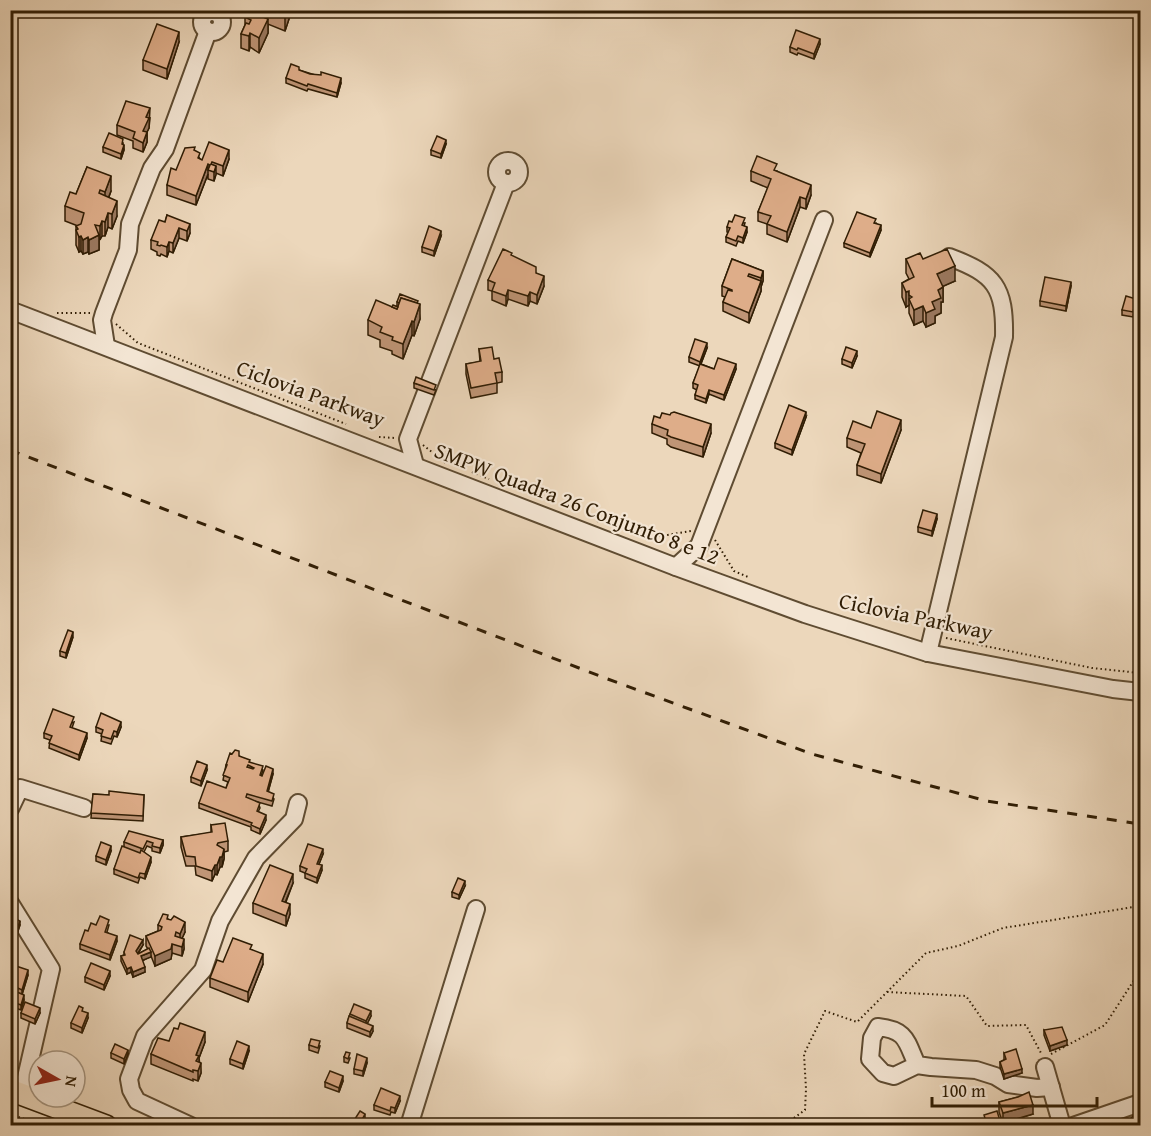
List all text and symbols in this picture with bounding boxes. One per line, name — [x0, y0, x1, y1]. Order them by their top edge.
street label: Ciclovia Parkway — [232, 351, 390, 435]
street label: SMPW Quadra 26 Conjunto 8 e 12 — [430, 434, 724, 572]
street label: Ciclovia Parkway — [836, 584, 996, 648]
north arrow — [27, 1049, 87, 1109]
scale bar — [932, 1070, 1097, 1108]
text: N — [59, 1074, 85, 1089]
text: 100 m — [941, 1077, 986, 1104]

